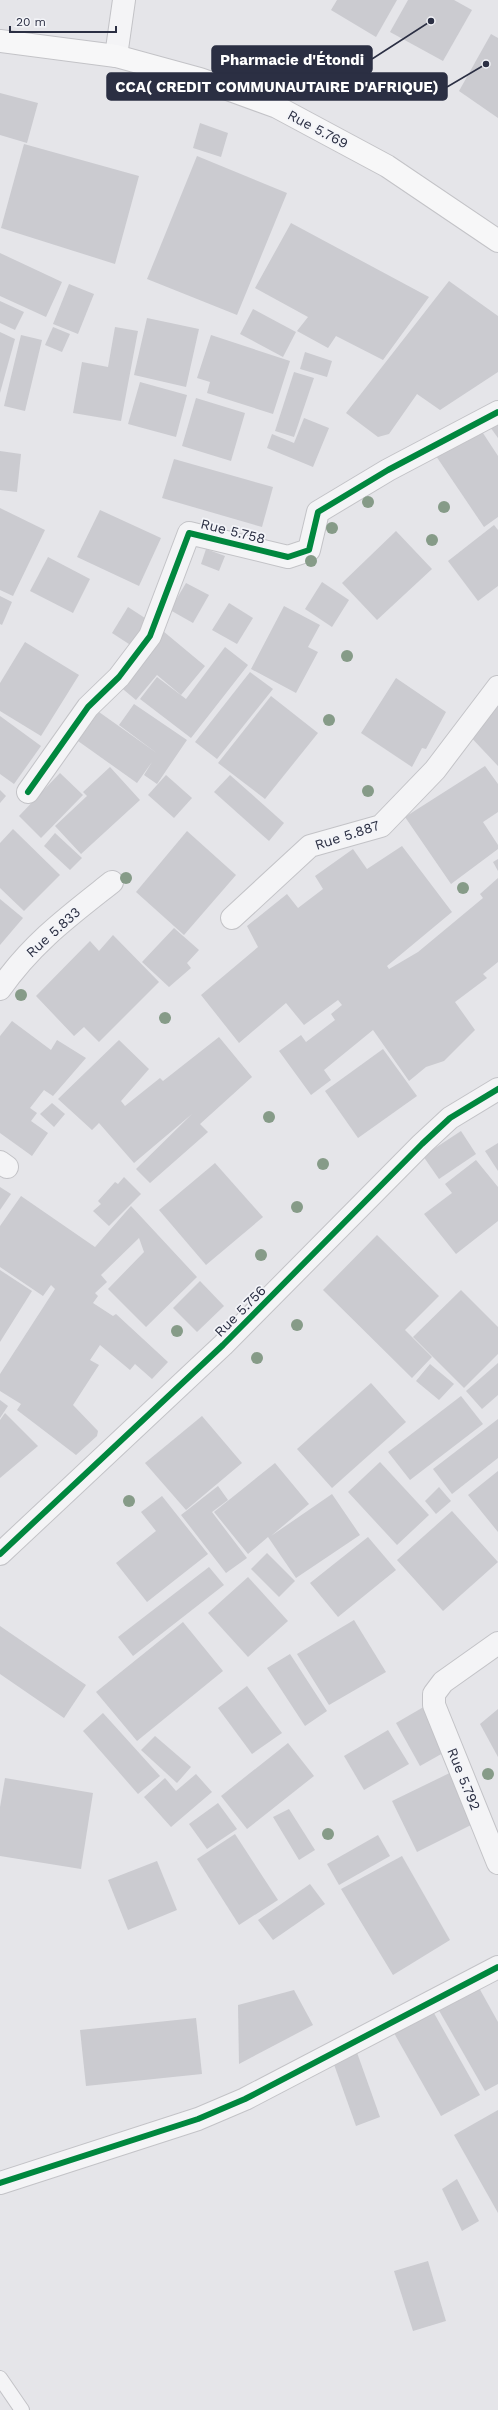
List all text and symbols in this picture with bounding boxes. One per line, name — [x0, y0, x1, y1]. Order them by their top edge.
scale bar — [10, 8, 116, 34]
text: 20 m — [16, 15, 46, 29]
callout: Pharmacie d'Étondi — [212, 46, 372, 73]
text: Pharmacie d'Étondi — [220, 51, 364, 69]
callout: CCA( CREDIT COMMUNAUTAIRE D'AFRIQUE) — [107, 73, 447, 100]
text: CCA( CREDIT COMMUNAUTAIRE D'AFRIQUE) — [115, 78, 439, 96]
street label: Rue 5.769 — [285, 106, 351, 152]
street label: Rue 5.758 — [199, 515, 267, 547]
street label: Rue 5.887 — [313, 817, 381, 853]
street label: Rue 5.833 — [23, 904, 83, 960]
street label: Rue 5.756 — [211, 1282, 269, 1340]
street label: Rue 5.792 — [444, 1745, 484, 1813]

